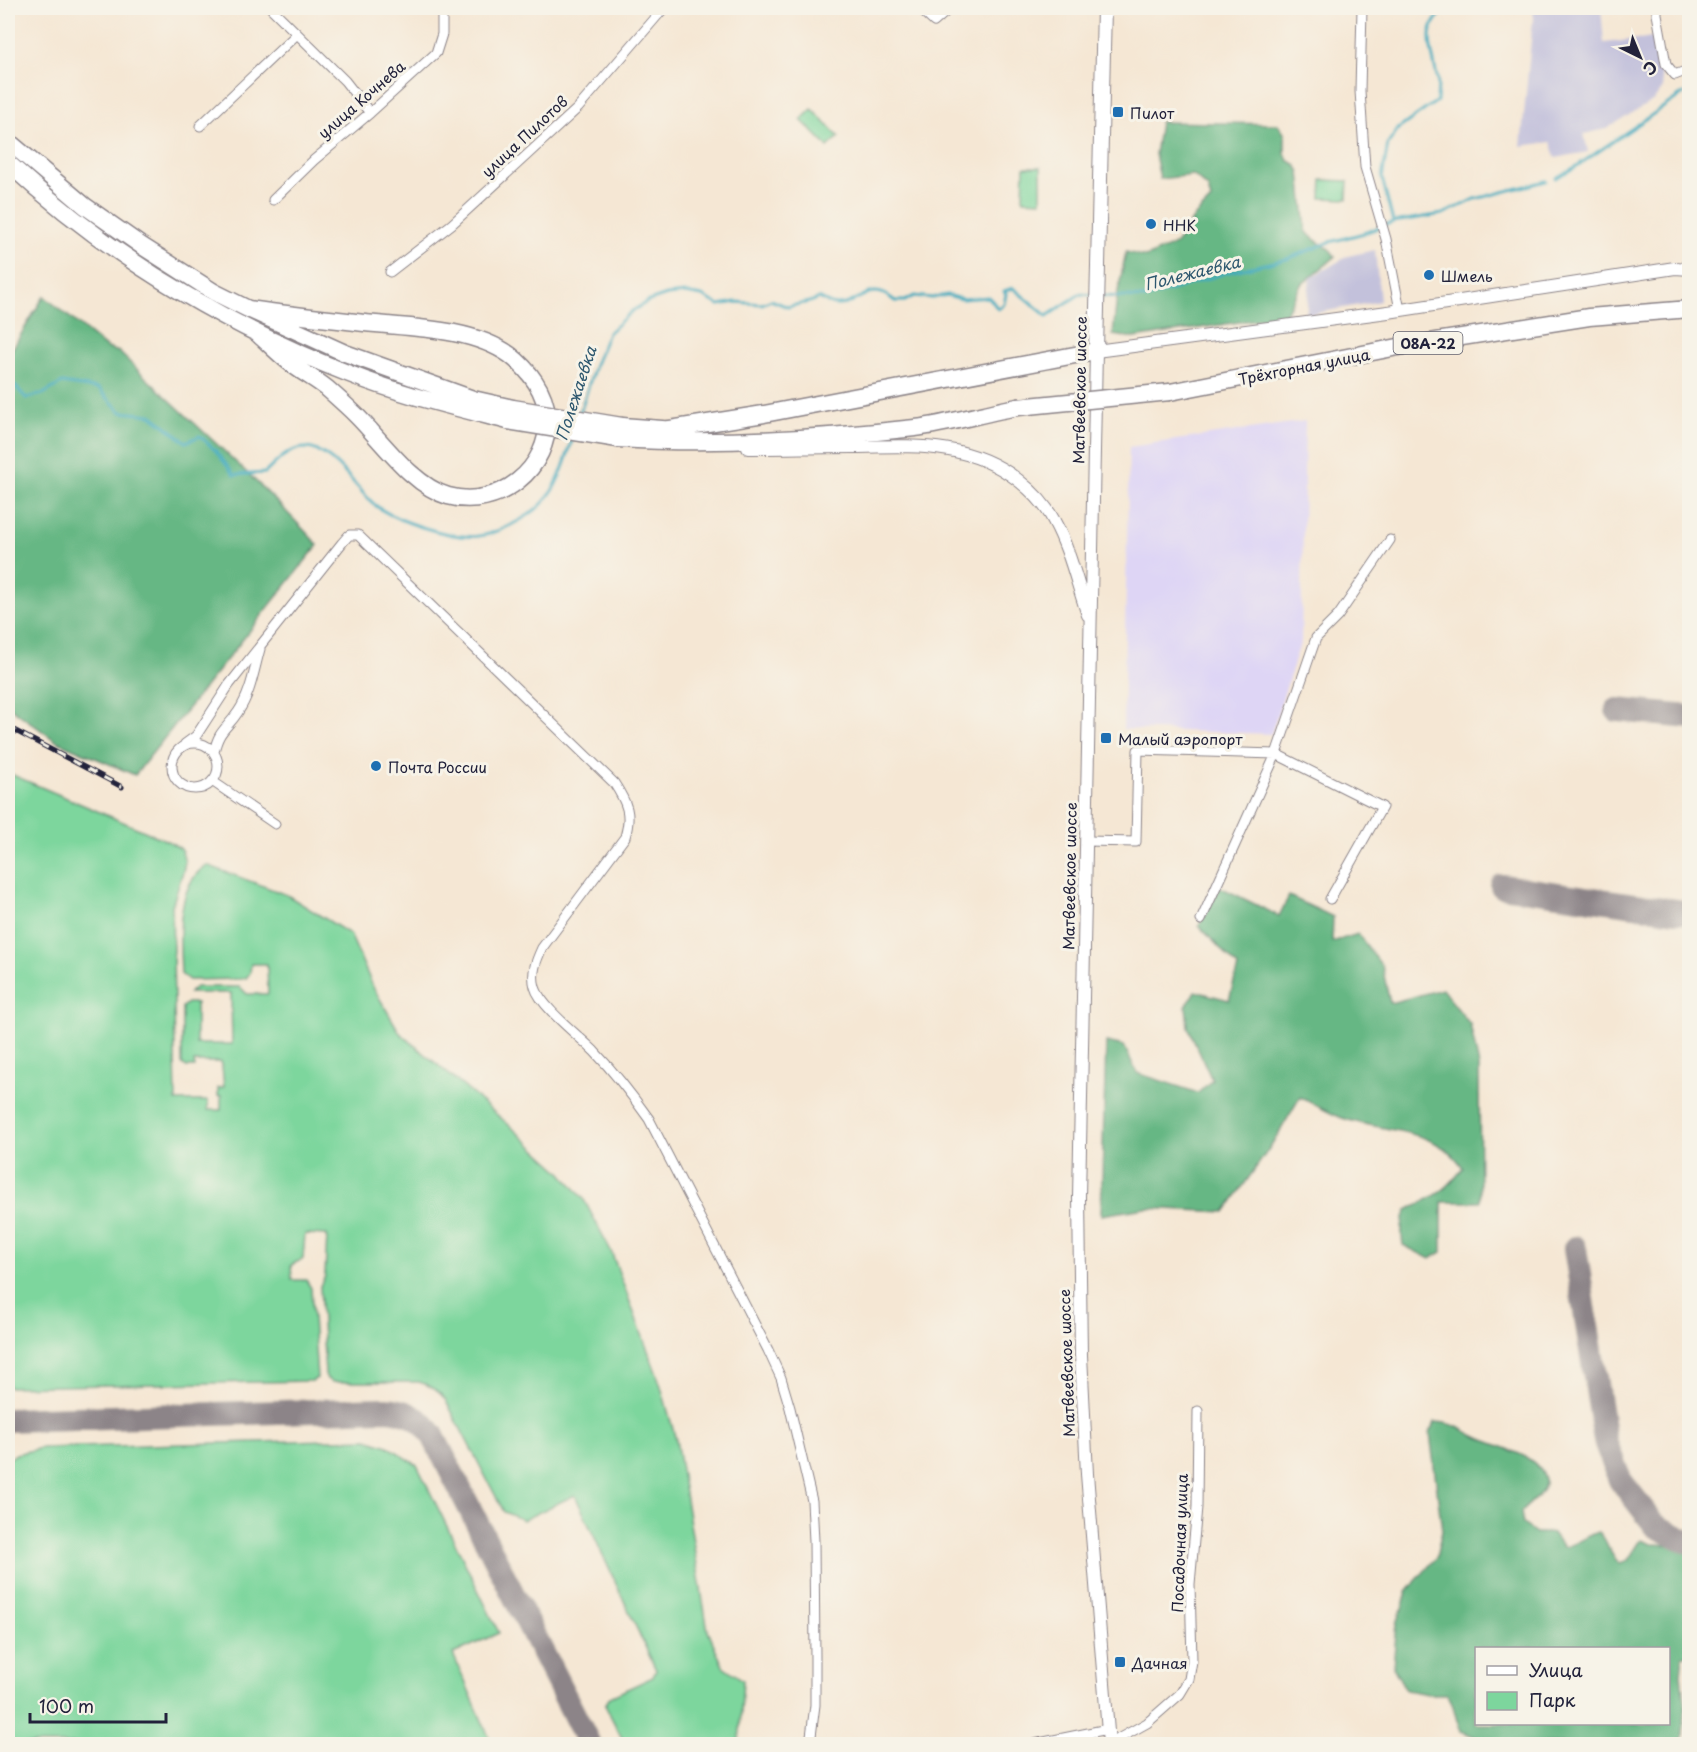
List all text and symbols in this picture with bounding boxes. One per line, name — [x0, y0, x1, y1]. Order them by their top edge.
north arrow — [1610, 27, 1670, 87]
street label: улица Кочнева — [312, 54, 410, 144]
text: С — [1638, 56, 1664, 82]
street label: улица Пилотов — [476, 90, 573, 182]
place label: Пилот — [1130, 101, 1175, 124]
marker: Пилот — [1111, 105, 1125, 119]
place label: ННК — [1163, 213, 1196, 236]
marker: ННК — [1144, 217, 1158, 231]
water label: Полежаевка — [1142, 248, 1243, 295]
place label: Шмель — [1441, 264, 1493, 287]
marker: Шмель — [1422, 268, 1436, 282]
street label: Матвеевское шоссе — [1066, 316, 1092, 464]
road number: 08А-22 — [1394, 332, 1462, 354]
water label: Полежаевка — [548, 342, 602, 443]
street label: Трёхгорная улица — [1236, 342, 1372, 390]
place label: Малый аэропорт — [1118, 727, 1243, 750]
marker: Малый аэропорт — [1099, 731, 1113, 745]
place label: Почта России — [388, 755, 487, 778]
marker: Почта России — [369, 759, 383, 773]
street label: Матвеевское шоссе — [1056, 802, 1082, 950]
street label: Матвеевское шоссе — [1052, 1289, 1080, 1437]
street label: Посадочная улица — [1165, 1473, 1193, 1613]
legend — [1475, 1647, 1670, 1725]
place label: Дачная — [1131, 1651, 1188, 1674]
marker: Дачная — [1113, 1655, 1127, 1669]
text: Улица — [1529, 1656, 1583, 1683]
scale bar — [30, 1686, 166, 1724]
text: Парк — [1529, 1686, 1576, 1713]
text: 100 m — [39, 1692, 94, 1719]

